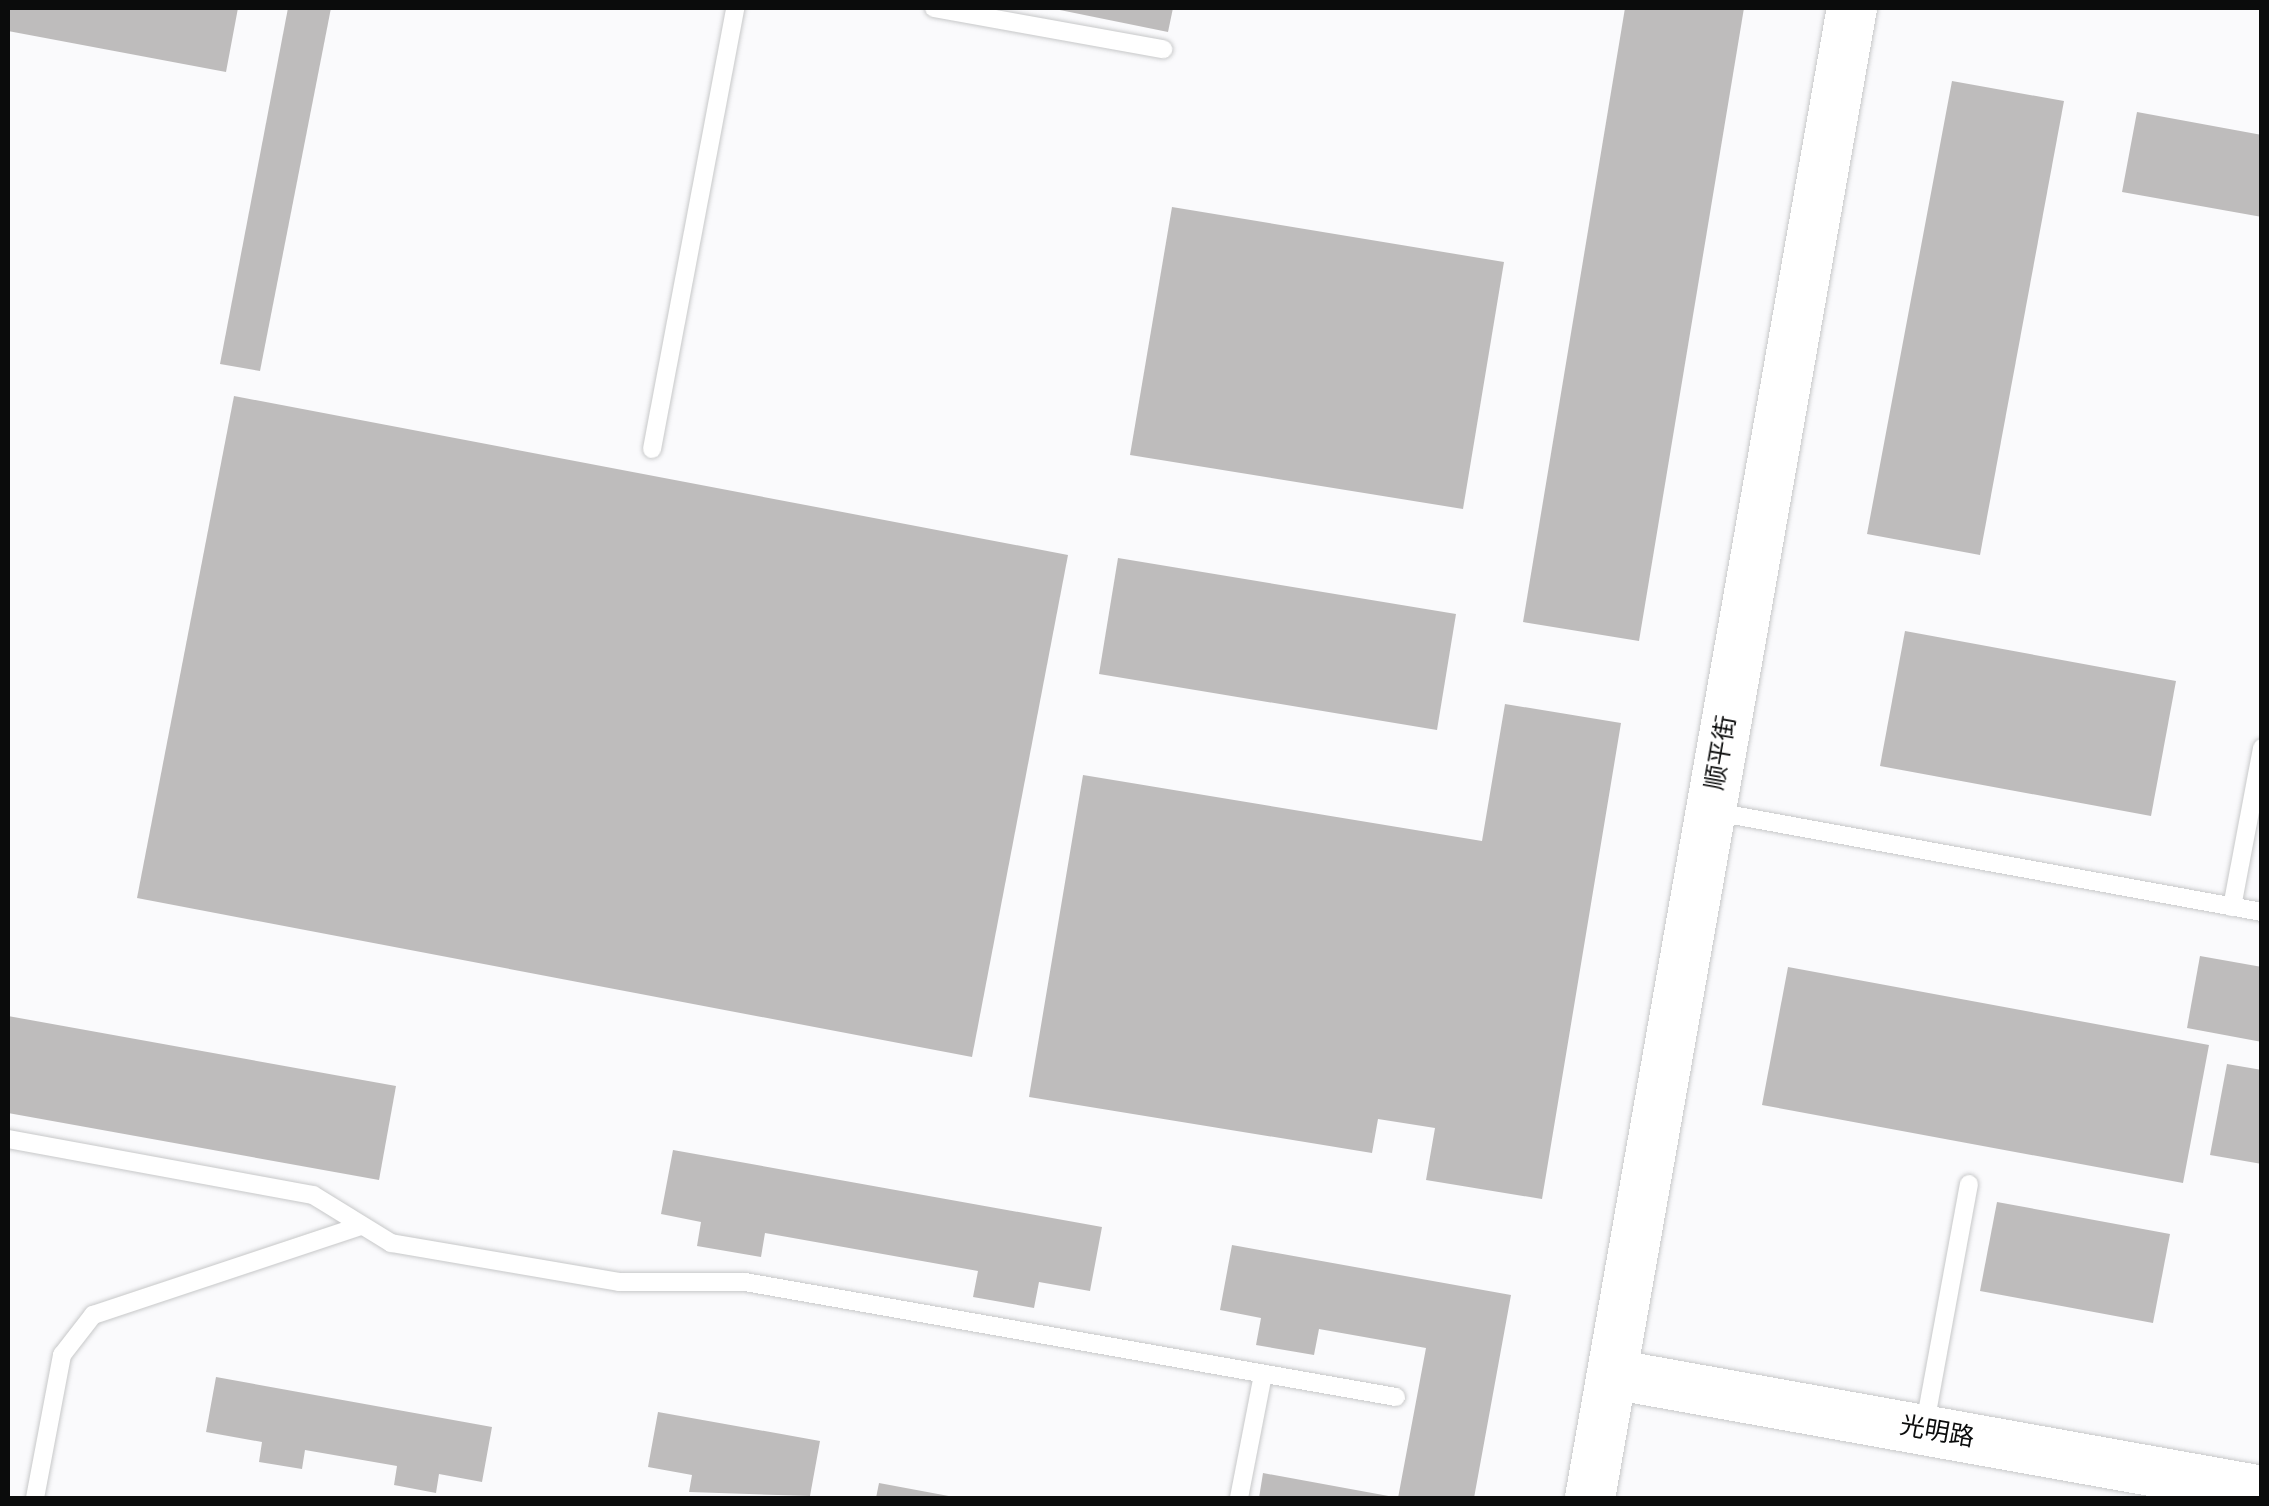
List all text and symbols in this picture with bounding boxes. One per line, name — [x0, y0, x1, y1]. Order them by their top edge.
street label: 顺平街 — [1700, 713, 1742, 793]
street label: 光明路 — [1897, 1411, 1977, 1453]

